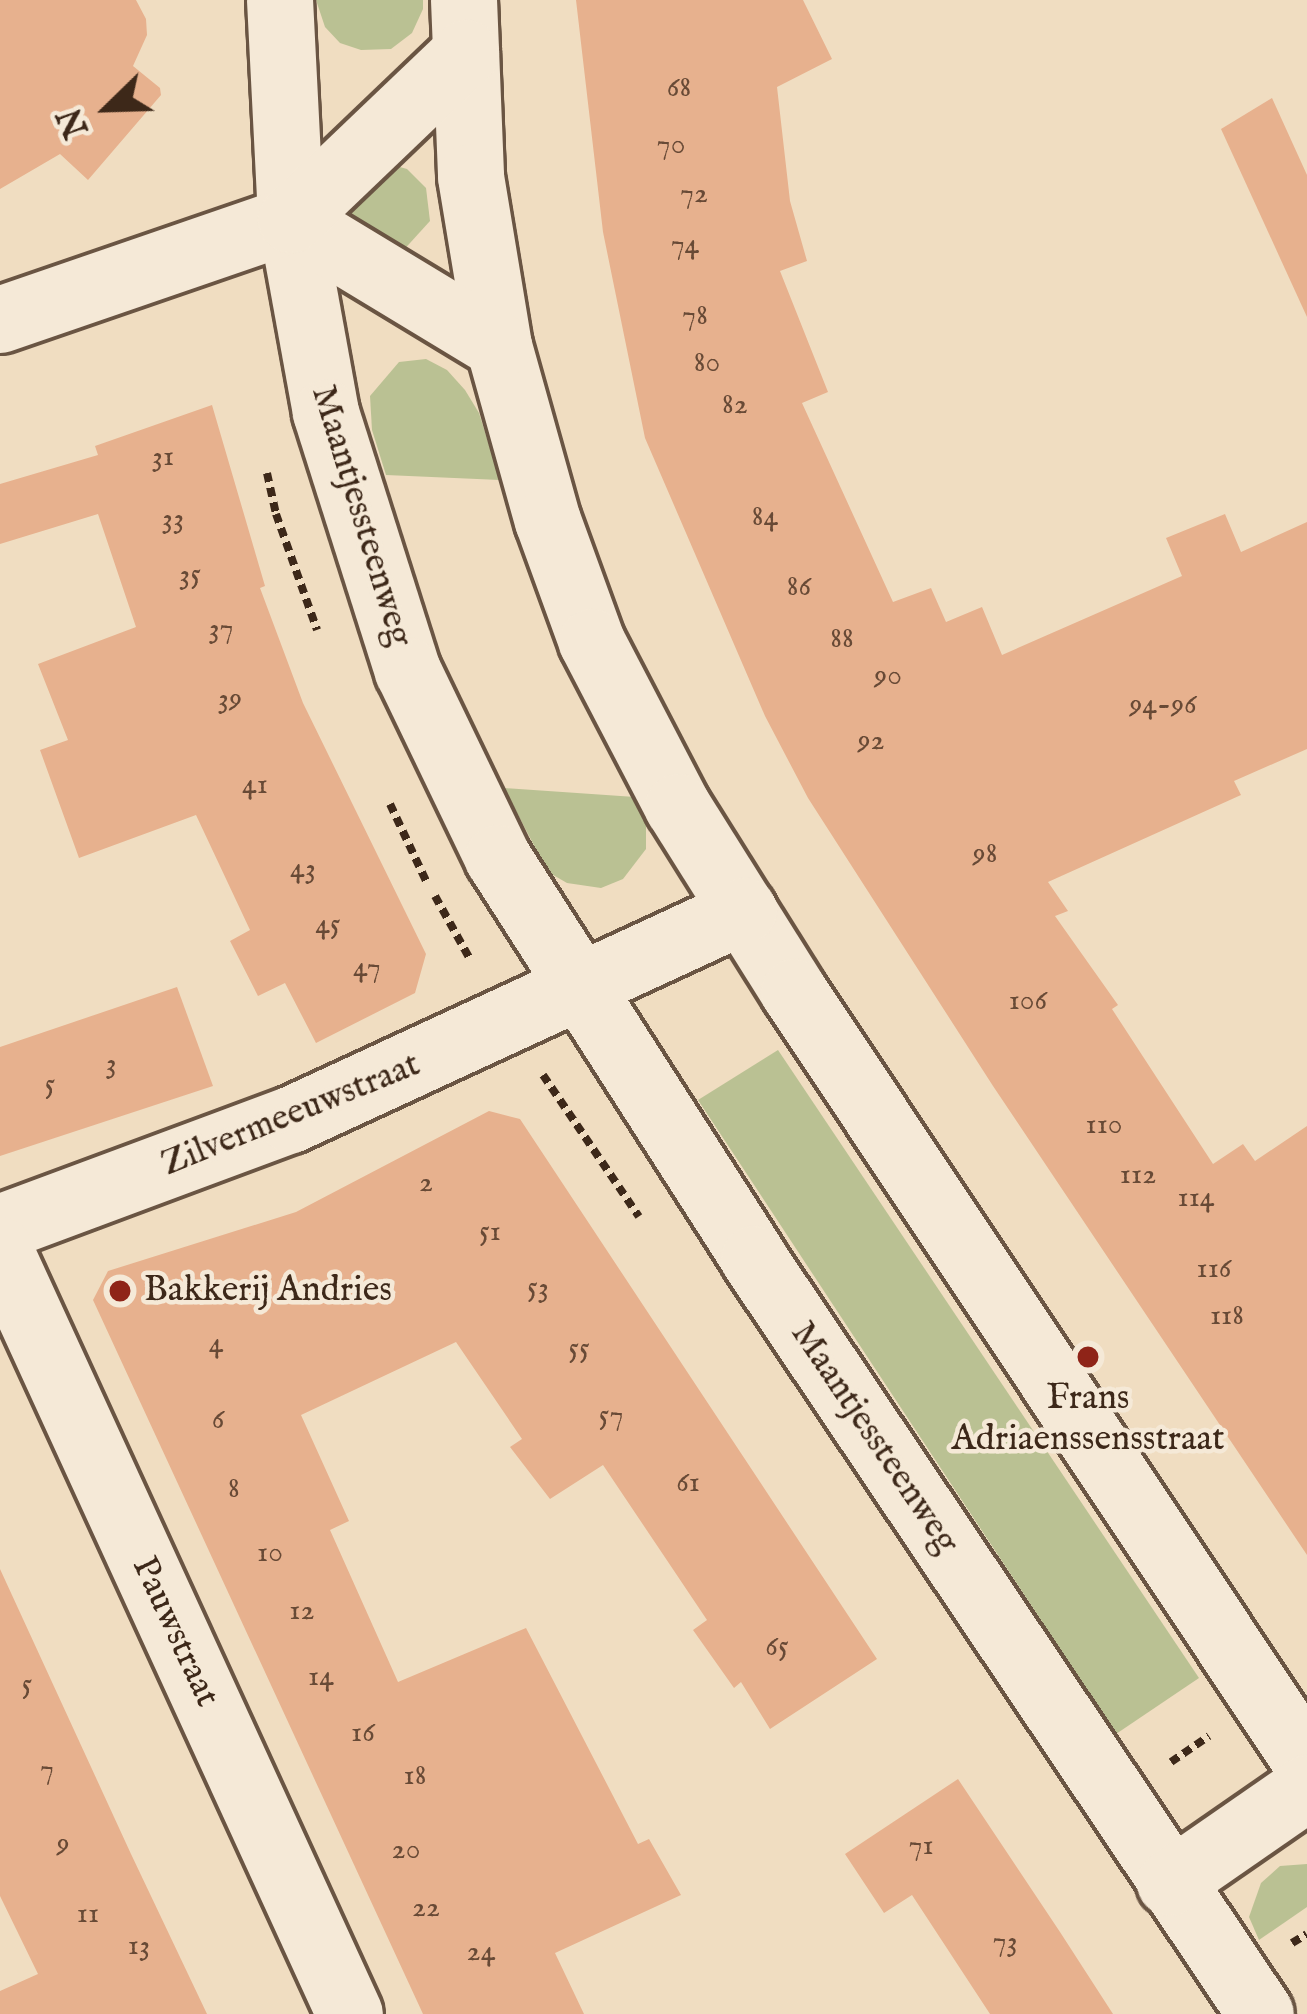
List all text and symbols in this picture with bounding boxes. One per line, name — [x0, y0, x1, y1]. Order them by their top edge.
north arrow — [48, 48, 168, 168]
house number: 68 — [667, 70, 691, 106]
text: N — [50, 101, 100, 143]
house number: 70 — [657, 127, 685, 163]
house number: 72 — [680, 176, 708, 212]
house number: 74 — [671, 227, 699, 263]
house number: 78 — [682, 298, 708, 334]
house number: 80 — [694, 345, 720, 381]
street label: Maantjessteenweg — [301, 380, 421, 652]
house number: 82 — [722, 387, 748, 423]
house number: 31 — [152, 439, 174, 475]
house number: 84 — [752, 499, 778, 535]
house number: 33 — [162, 501, 184, 537]
house number: 35 — [179, 557, 201, 593]
house number: 86 — [787, 569, 811, 605]
house number: 37 — [208, 611, 234, 647]
house number: 88 — [830, 621, 854, 657]
house number: 90 — [874, 658, 902, 694]
house number: 39 — [218, 681, 242, 717]
house number: 94-96 — [1129, 687, 1197, 723]
house number: 92 — [857, 723, 885, 759]
house number: 41 — [242, 767, 268, 803]
house number: 98 — [973, 836, 997, 872]
house number: 43 — [290, 851, 316, 887]
house number: 45 — [315, 907, 341, 943]
house number: 47 — [353, 950, 381, 986]
house number: 106 — [1009, 983, 1047, 1019]
street label: Zilvermeeuwstraat — [156, 1044, 426, 1186]
house number: 3 — [105, 1046, 117, 1082]
house number: 5 — [45, 1067, 55, 1103]
house number: 110 — [1086, 1107, 1122, 1143]
house number: 112 — [1120, 1157, 1156, 1193]
house number: 2 — [419, 1165, 433, 1201]
house number: 114 — [1177, 1180, 1215, 1216]
house number: 51 — [479, 1214, 501, 1250]
house number: 116 — [1196, 1251, 1232, 1287]
place label: Bakkerij Andries — [144, 1269, 392, 1313]
house number: 53 — [527, 1270, 549, 1306]
marker: Bakkerij Andries — [107, 1278, 133, 1304]
house number: 118 — [1210, 1298, 1244, 1334]
street label: Maantjessteenweg — [780, 1314, 968, 1562]
house number: 4 — [209, 1326, 223, 1362]
house number: 55 — [568, 1331, 590, 1367]
marker: Frans Adriaenssensstraat — [1075, 1344, 1101, 1370]
place label: Frans Adriaenssensstraat — [951, 1376, 1225, 1461]
house number: 57 — [599, 1398, 623, 1434]
house number: 6 — [212, 1402, 224, 1438]
house number: 61 — [676, 1465, 700, 1501]
house number: 8 — [228, 1471, 240, 1507]
house number: 10 — [257, 1535, 283, 1571]
street label: Pauwstraat — [122, 1550, 228, 1714]
house number: 12 — [289, 1593, 315, 1629]
house number: 65 — [765, 1629, 789, 1665]
house number: 14 — [308, 1659, 334, 1695]
house number: 5 — [22, 1667, 32, 1703]
house number: 16 — [351, 1715, 375, 1751]
house number: 7 — [40, 1752, 54, 1788]
house number: 18 — [404, 1758, 426, 1794]
house number: 9 — [56, 1826, 70, 1862]
house number: 71 — [908, 1828, 934, 1864]
house number: 20 — [392, 1832, 420, 1868]
house number: 22 — [412, 1890, 440, 1926]
house number: 11 — [77, 1896, 99, 1932]
house number: 73 — [992, 1924, 1018, 1960]
house number: 13 — [128, 1928, 150, 1964]
house number: 24 — [467, 1934, 495, 1970]

